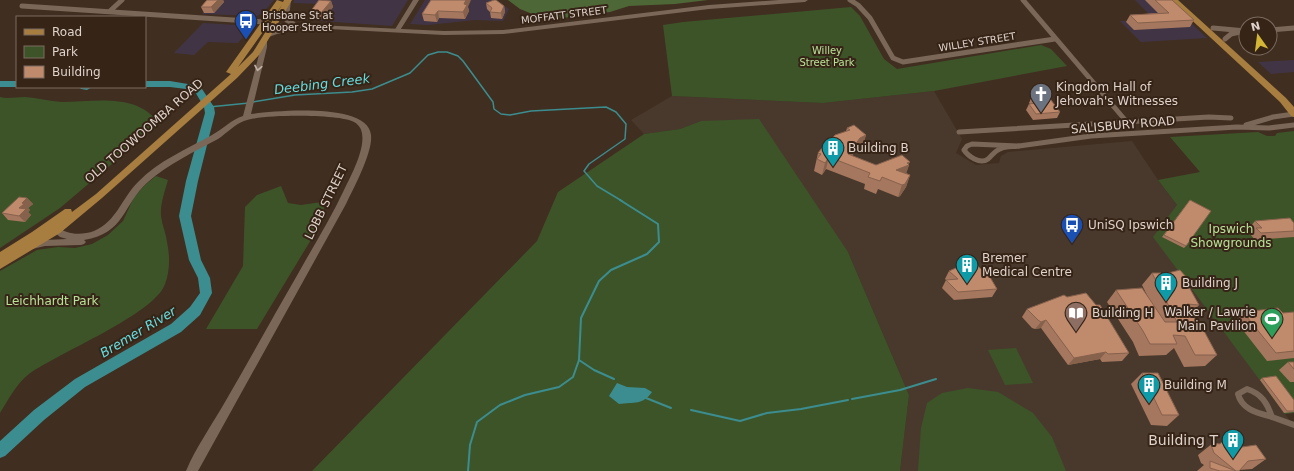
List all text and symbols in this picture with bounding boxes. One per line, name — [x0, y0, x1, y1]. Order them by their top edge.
street label: MOFFATT STREET — [520, 4, 608, 26]
bus stop icon: Brisbane St at Hooper Street — [233, 8, 259, 41]
place label: Brisbane St at Hooper Street — [262, 10, 333, 33]
legend — [16, 16, 146, 88]
north arrow — [1238, 16, 1278, 56]
text: N — [1250, 19, 1262, 34]
text: Road — [52, 25, 82, 39]
street label: WILLEY STREET — [938, 30, 1017, 54]
text: Park — [52, 45, 78, 59]
park label: Willey Street Park — [799, 45, 855, 68]
text: Building — [52, 65, 101, 79]
one-way arrow — [254, 65, 263, 71]
water label: Deebing Creek — [273, 71, 371, 97]
street label: OLD TOOWOOMBA ROAD — [82, 76, 206, 186]
place label: Kingdom Hall of Jehovah's Witnesses — [1055, 80, 1178, 108]
church icon: Kingdom Hall of Jehovah's Witnesses — [1028, 81, 1054, 114]
street label: SALISBURY ROAD — [1070, 113, 1176, 137]
building icon: Building B — [820, 135, 846, 168]
place label: Building B — [848, 141, 909, 155]
street label: LOBB STREET — [302, 162, 351, 242]
bus stop icon: UniSQ Ipswich — [1059, 212, 1085, 245]
place label: UniSQ Ipswich — [1088, 218, 1173, 232]
park label: Ipswich Showgrounds — [1190, 222, 1272, 250]
place label: Bremer Medical Centre — [982, 251, 1072, 279]
building icon: Bremer Medical Centre — [954, 252, 980, 285]
building icon: Building J — [1153, 270, 1179, 303]
place label: Building J — [1182, 276, 1238, 290]
park label: Leichhardt Park — [5, 294, 99, 308]
library icon: Building H — [1063, 300, 1089, 333]
water label: Bremer River — [97, 303, 180, 361]
place label: Walker / Lawrie Main Pavilion — [1164, 305, 1256, 333]
place label: Building H — [1092, 306, 1154, 320]
sports icon: Walker / Lawrie Main Pavilion — [1259, 306, 1285, 339]
building icon: Building M — [1136, 372, 1162, 405]
place label: Building M — [1164, 378, 1227, 392]
building icon: Building T — [1220, 427, 1246, 460]
place label: Building T — [1148, 432, 1218, 448]

